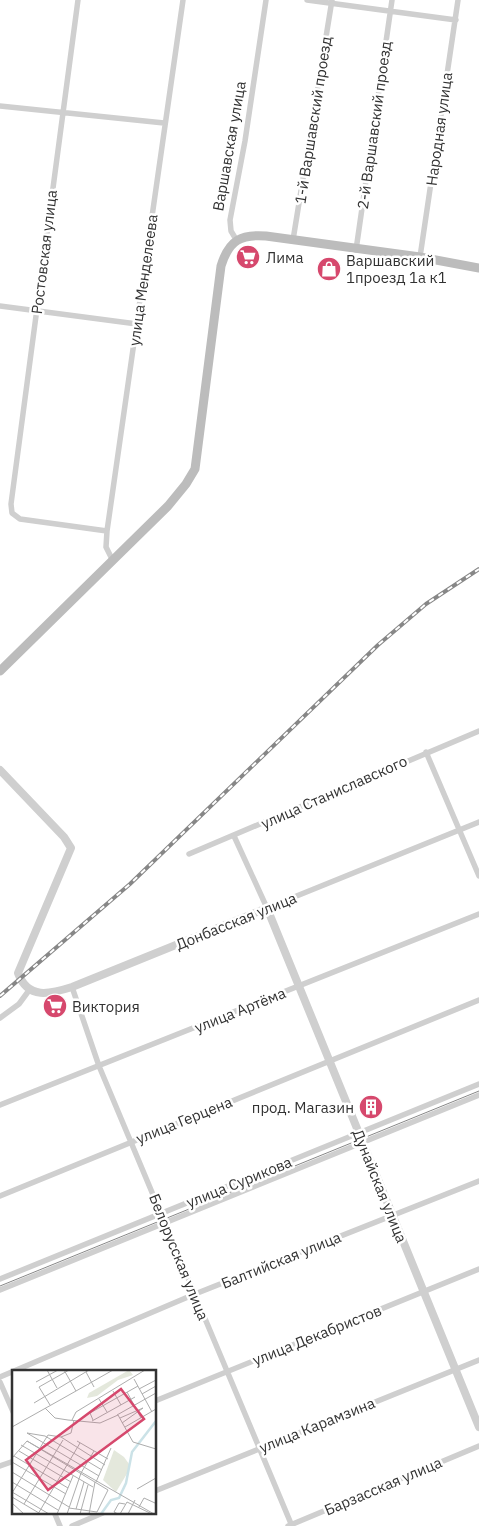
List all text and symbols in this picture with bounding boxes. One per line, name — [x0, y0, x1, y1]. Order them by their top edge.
street label: 1-й Варшавский проезд — [290, 35, 336, 205]
street label: 2-й Варшавский проезд — [353, 40, 395, 210]
street label: Народная улица — [422, 71, 456, 187]
street label: Варшавская улица — [208, 80, 250, 212]
street label: Ростовская улица — [27, 189, 61, 315]
street label: улица Менделеева — [124, 213, 162, 347]
supermarket icon: Лима — [235, 244, 261, 270]
place label: Лима — [266, 248, 304, 267]
place label: Варшавский 1проезд 1а к1 — [346, 251, 447, 287]
shop icon: Варшавский 1проезд 1а к1 — [316, 256, 342, 282]
street label: улица Станиславского — [258, 751, 410, 833]
street label: Донбасская улица — [173, 888, 299, 954]
street label: улица Артёма — [192, 983, 288, 1037]
supermarket icon: Виктория — [42, 993, 68, 1019]
place label: Виктория — [72, 997, 140, 1016]
street label: улица Герцена — [133, 1092, 235, 1148]
building icon: прод. Магазин — [358, 1094, 384, 1120]
place label: прод. Магазин — [252, 1098, 354, 1117]
street label: Дунайская улица — [349, 1126, 411, 1246]
street label: улица Сурикова — [183, 1152, 295, 1212]
street label: Белорусская улица — [145, 1191, 213, 1323]
street label: Балтийская улица — [218, 1227, 344, 1293]
street label: улица Декабристов — [250, 1300, 384, 1370]
inset map — [12, 1370, 156, 1514]
street label: улица Карамзина — [256, 1393, 378, 1457]
street label: Барзасская улица — [321, 1453, 445, 1519]

